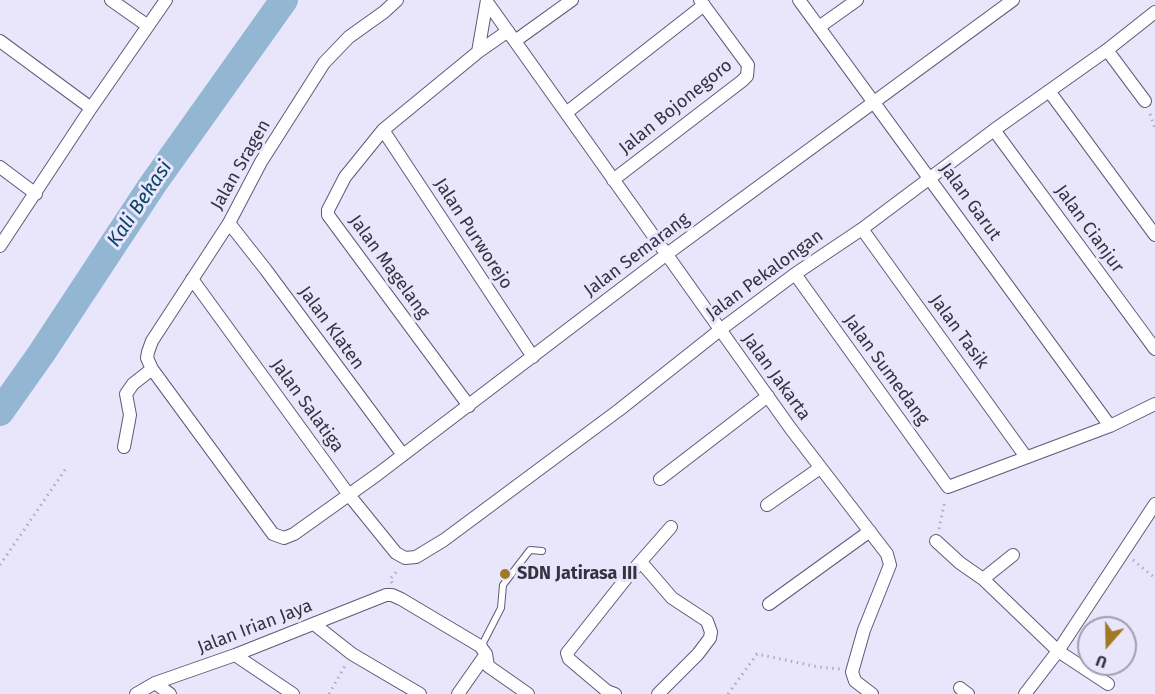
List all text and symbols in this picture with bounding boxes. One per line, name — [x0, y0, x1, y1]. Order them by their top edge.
street label: Jalan Bojonegoro — [615, 55, 737, 159]
street label: Jalan Sragen — [207, 116, 275, 214]
water label: Kali Bekasi — [102, 156, 178, 252]
street label: Jalan Garut — [935, 159, 1005, 245]
street label: Jalan Purworejo — [429, 174, 517, 294]
street label: Jalan Cianjur — [1050, 181, 1128, 277]
street label: Jalan Semarang — [580, 208, 694, 302]
street label: Jalan Magelang — [344, 211, 434, 323]
street label: Jalan Pekalongan — [702, 225, 828, 325]
street label: Jalan Klaten — [294, 282, 368, 374]
street label: Jalan Tasik — [925, 291, 993, 373]
street label: Jalan Sumedang — [839, 311, 933, 429]
street label: Jalan Jakarta — [737, 329, 815, 425]
street label: Jalan Salatiga — [266, 355, 348, 457]
place label: SDN Jatirasa III — [517, 563, 638, 585]
marker: SDN Jatirasa III — [498, 567, 512, 581]
street label: Jalan Irian Jaya — [195, 595, 315, 659]
north arrow — [1077, 616, 1137, 676]
text: U — [1093, 651, 1110, 672]

